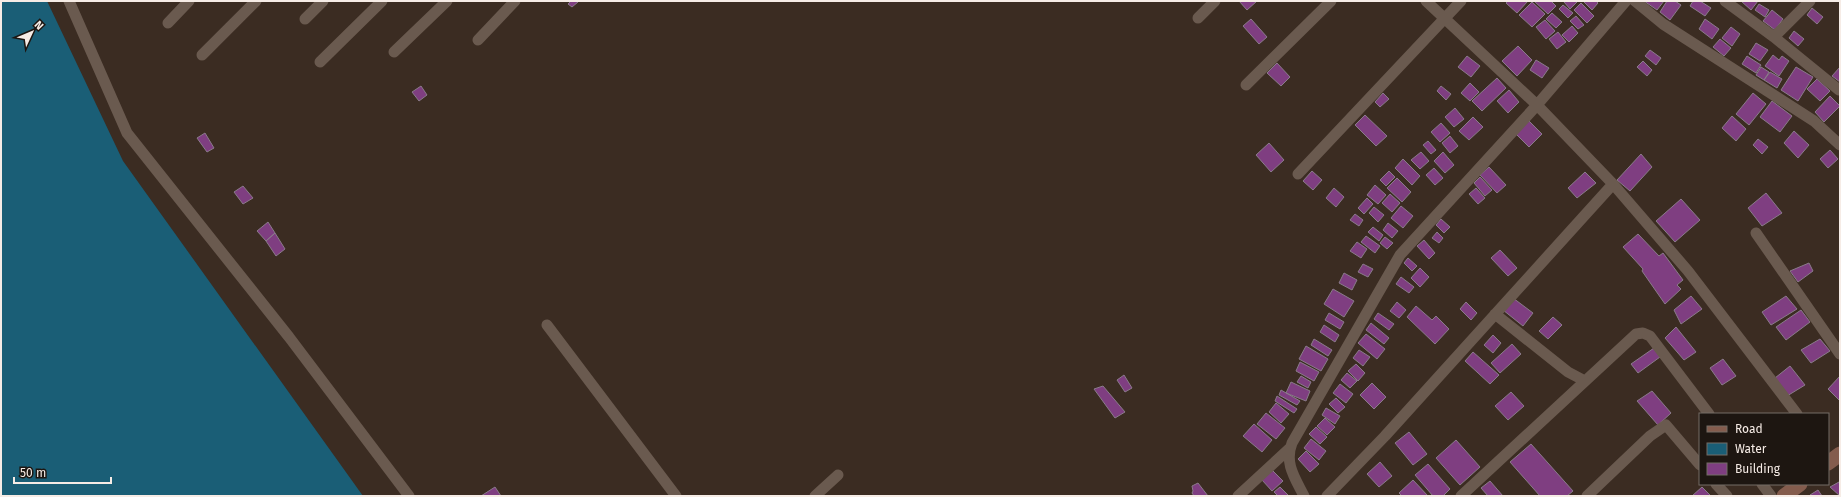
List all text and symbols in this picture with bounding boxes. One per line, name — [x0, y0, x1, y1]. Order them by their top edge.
north arrow — [12, 12, 52, 52]
text: N — [32, 18, 46, 33]
legend — [1699, 413, 1829, 485]
text: Road — [1735, 422, 1763, 436]
text: Water — [1735, 442, 1767, 456]
scale bar — [14, 459, 111, 485]
text: Building — [1735, 462, 1781, 476]
text: 50 m — [20, 466, 46, 480]

